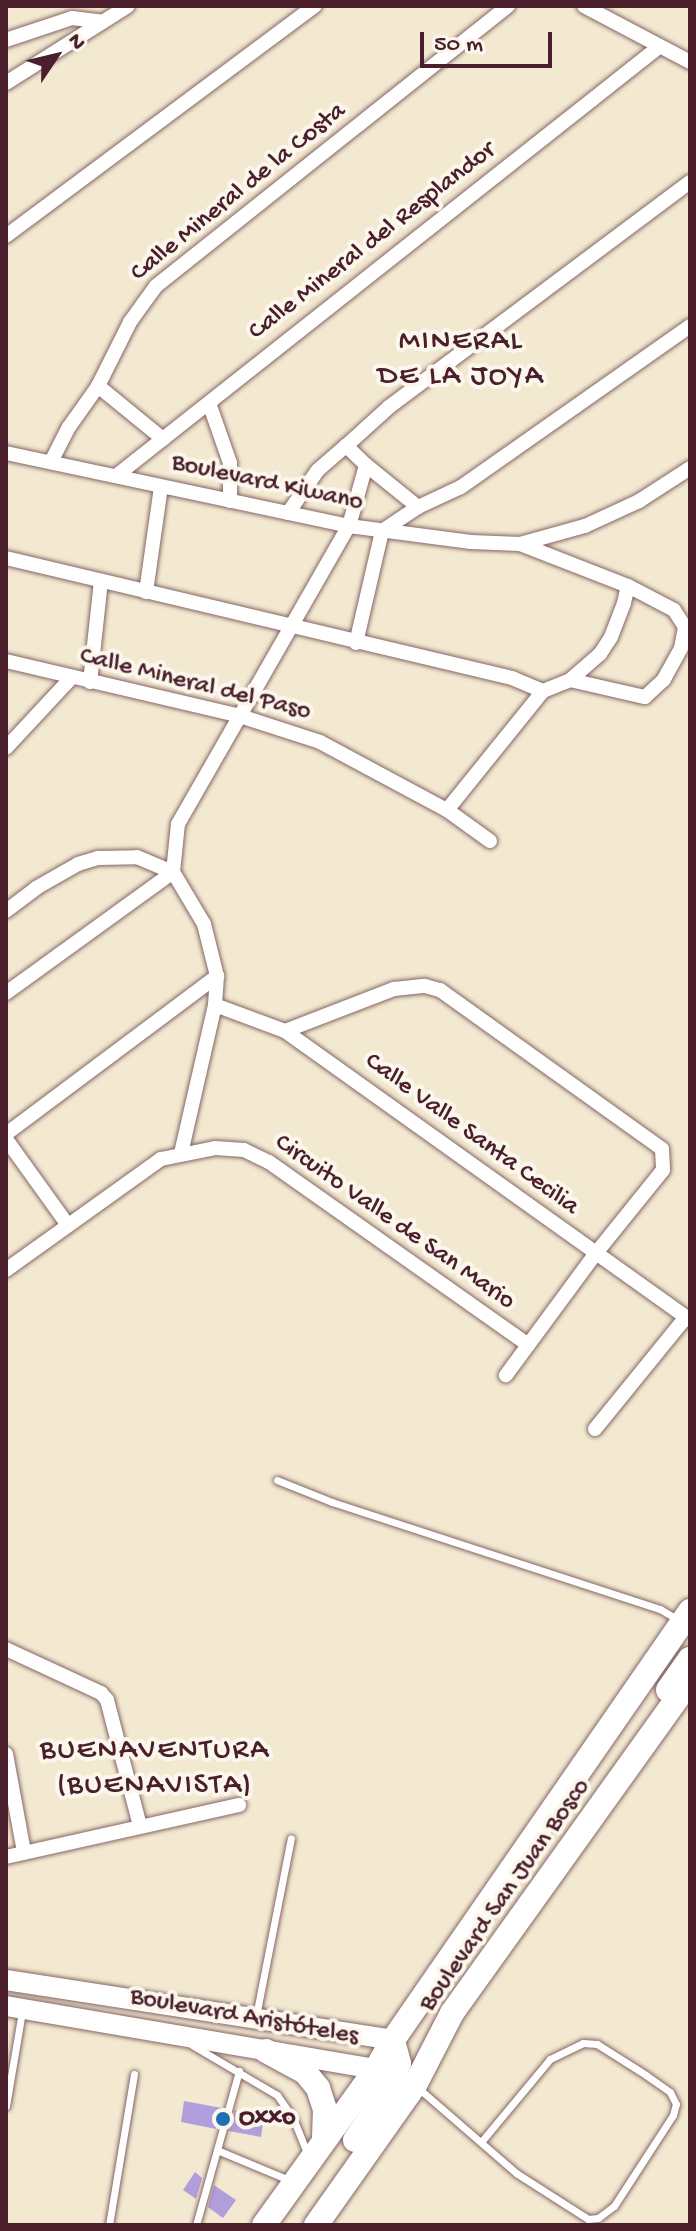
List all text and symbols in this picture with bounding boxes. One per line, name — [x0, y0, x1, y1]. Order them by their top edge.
north arrow — [16, 16, 96, 96]
scale bar — [424, 16, 556, 66]
text: N — [61, 29, 90, 56]
text: 50 m — [434, 31, 483, 60]
street label: Calle Mineral de la Costa — [125, 97, 353, 289]
street label: Calle Mineral del Resplandor — [243, 136, 503, 348]
district label: MINERAL DE LA JOYA — [378, 325, 544, 396]
street label: Boulevard Kiwano — [168, 448, 366, 520]
street label: Calle Mineral del Paso — [76, 641, 314, 729]
street label: Calle Valle Santa Cecilia — [358, 1047, 584, 1223]
street label: Circuito Valle de San Mario — [268, 1128, 520, 1318]
district label: BUENAVENTURA (BUENAVISTA) — [40, 1734, 270, 1804]
street label: Boulevard San Juan Bosco — [414, 1774, 598, 2018]
street label: Boulevard Aristóteles — [127, 1983, 361, 2053]
place label: Oxxo — [239, 2103, 295, 2135]
marker: Oxxo — [214, 2110, 232, 2128]

